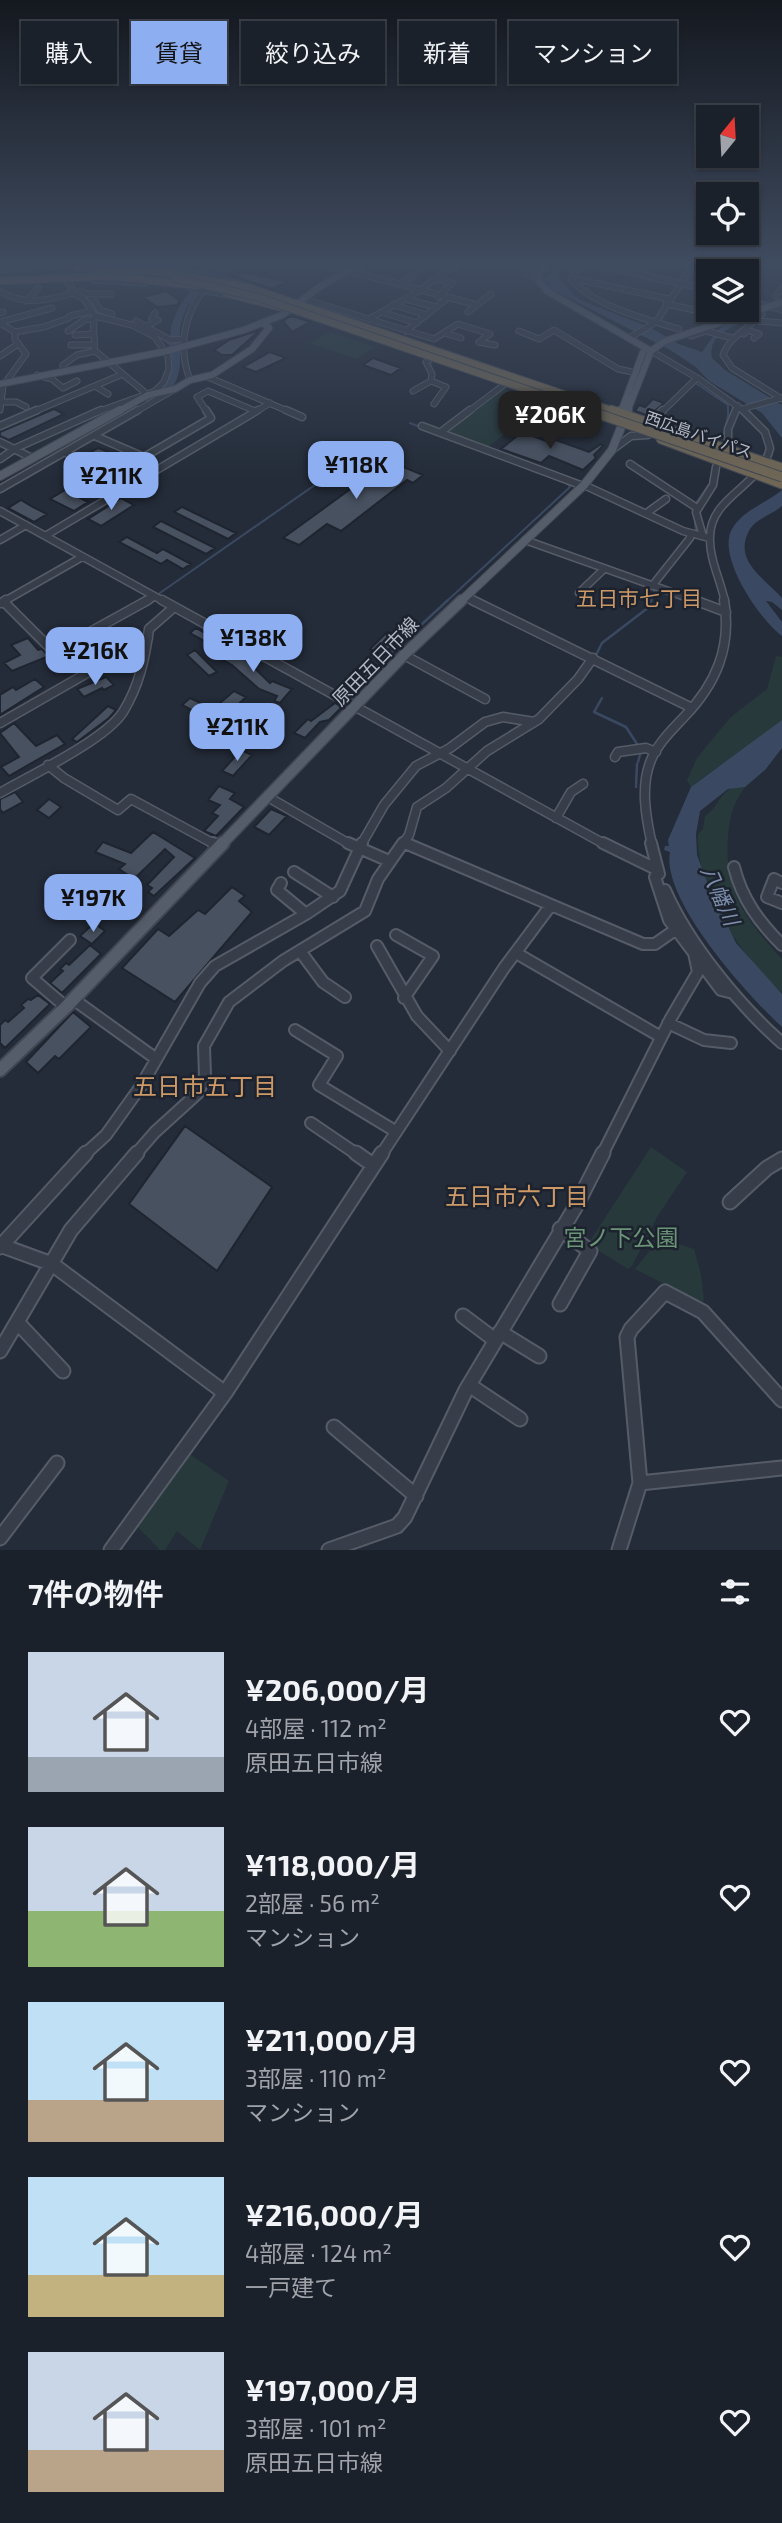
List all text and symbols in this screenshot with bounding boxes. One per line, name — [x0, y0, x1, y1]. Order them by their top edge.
chip: 購入 — [21, 21, 117, 84]
chip: 賃貸 — [131, 21, 227, 84]
chip: 絞り込み — [241, 21, 385, 84]
chip: 新着 — [399, 21, 495, 84]
chip: マンション — [509, 21, 677, 84]
north arrow — [696, 105, 760, 168]
map controls — [696, 105, 759, 322]
button: locate — [696, 182, 759, 245]
button: layers — [696, 259, 759, 322]
pin: ¥206K — [501, 392, 599, 451]
text: ¥206K — [514, 400, 586, 428]
street label: 西広島バイパス — [643, 407, 755, 461]
pin: ¥118K — [307, 442, 405, 501]
text: ¥118K — [324, 450, 388, 478]
pin: ¥211K — [62, 452, 160, 512]
text: ¥211K — [79, 461, 143, 489]
district label: 五日市七丁目 — [576, 585, 702, 610]
street label: 原田五日市線 — [327, 612, 423, 710]
pin: ¥138K — [204, 614, 302, 674]
text: ¥138K — [219, 623, 287, 651]
pin: ¥216K — [46, 628, 144, 687]
text: ¥216K — [62, 636, 128, 664]
pin: ¥211K — [188, 704, 286, 763]
text: ¥211K — [205, 712, 269, 740]
water label: 八幡川 — [697, 861, 746, 931]
pin: ¥197K — [44, 874, 142, 934]
text: ¥197K — [60, 883, 126, 911]
district label: 五日市五丁目 — [133, 1071, 277, 1100]
district label: 五日市六丁目 — [445, 1181, 589, 1210]
park label: 宮ノ下公園 — [564, 1223, 679, 1251]
icon: filters — [716, 1573, 754, 1611]
text: 7件の物件 — [28, 1575, 164, 1611]
text: ¥206,000/月 — [245, 1671, 430, 1707]
icon: home — [84, 1680, 168, 1764]
icon: heart — [716, 1703, 754, 1741]
text: 4部屋 · 112 m² — [245, 1714, 387, 1742]
text: 原田五日市線 — [245, 1748, 383, 1776]
text: ¥118,000/月 — [245, 1846, 420, 1882]
icon: home — [84, 1855, 168, 1939]
icon: heart — [716, 1878, 754, 1916]
text: 2部屋 · 56 m² — [245, 1889, 380, 1917]
text: マンション — [245, 1923, 360, 1951]
text: ¥211,000/月 — [245, 2021, 419, 2057]
icon: home — [84, 2030, 168, 2114]
icon: heart — [716, 2053, 754, 2091]
text: 3部屋 · 110 m² — [245, 2064, 386, 2092]
text: マンション — [245, 2098, 360, 2126]
text: ¥216,000/月 — [245, 2196, 424, 2232]
icon: home — [84, 2205, 168, 2289]
icon: heart — [716, 2228, 754, 2266]
text: 4部屋 · 124 m² — [245, 2239, 392, 2267]
text: 一戸建て — [245, 2273, 337, 2301]
text: ¥197,000/月 — [245, 2371, 421, 2407]
icon: home — [84, 2380, 168, 2464]
icon: heart — [716, 2403, 754, 2441]
text: 3部屋 · 101 m² — [245, 2414, 386, 2442]
text: 原田五日市線 — [245, 2448, 383, 2476]

